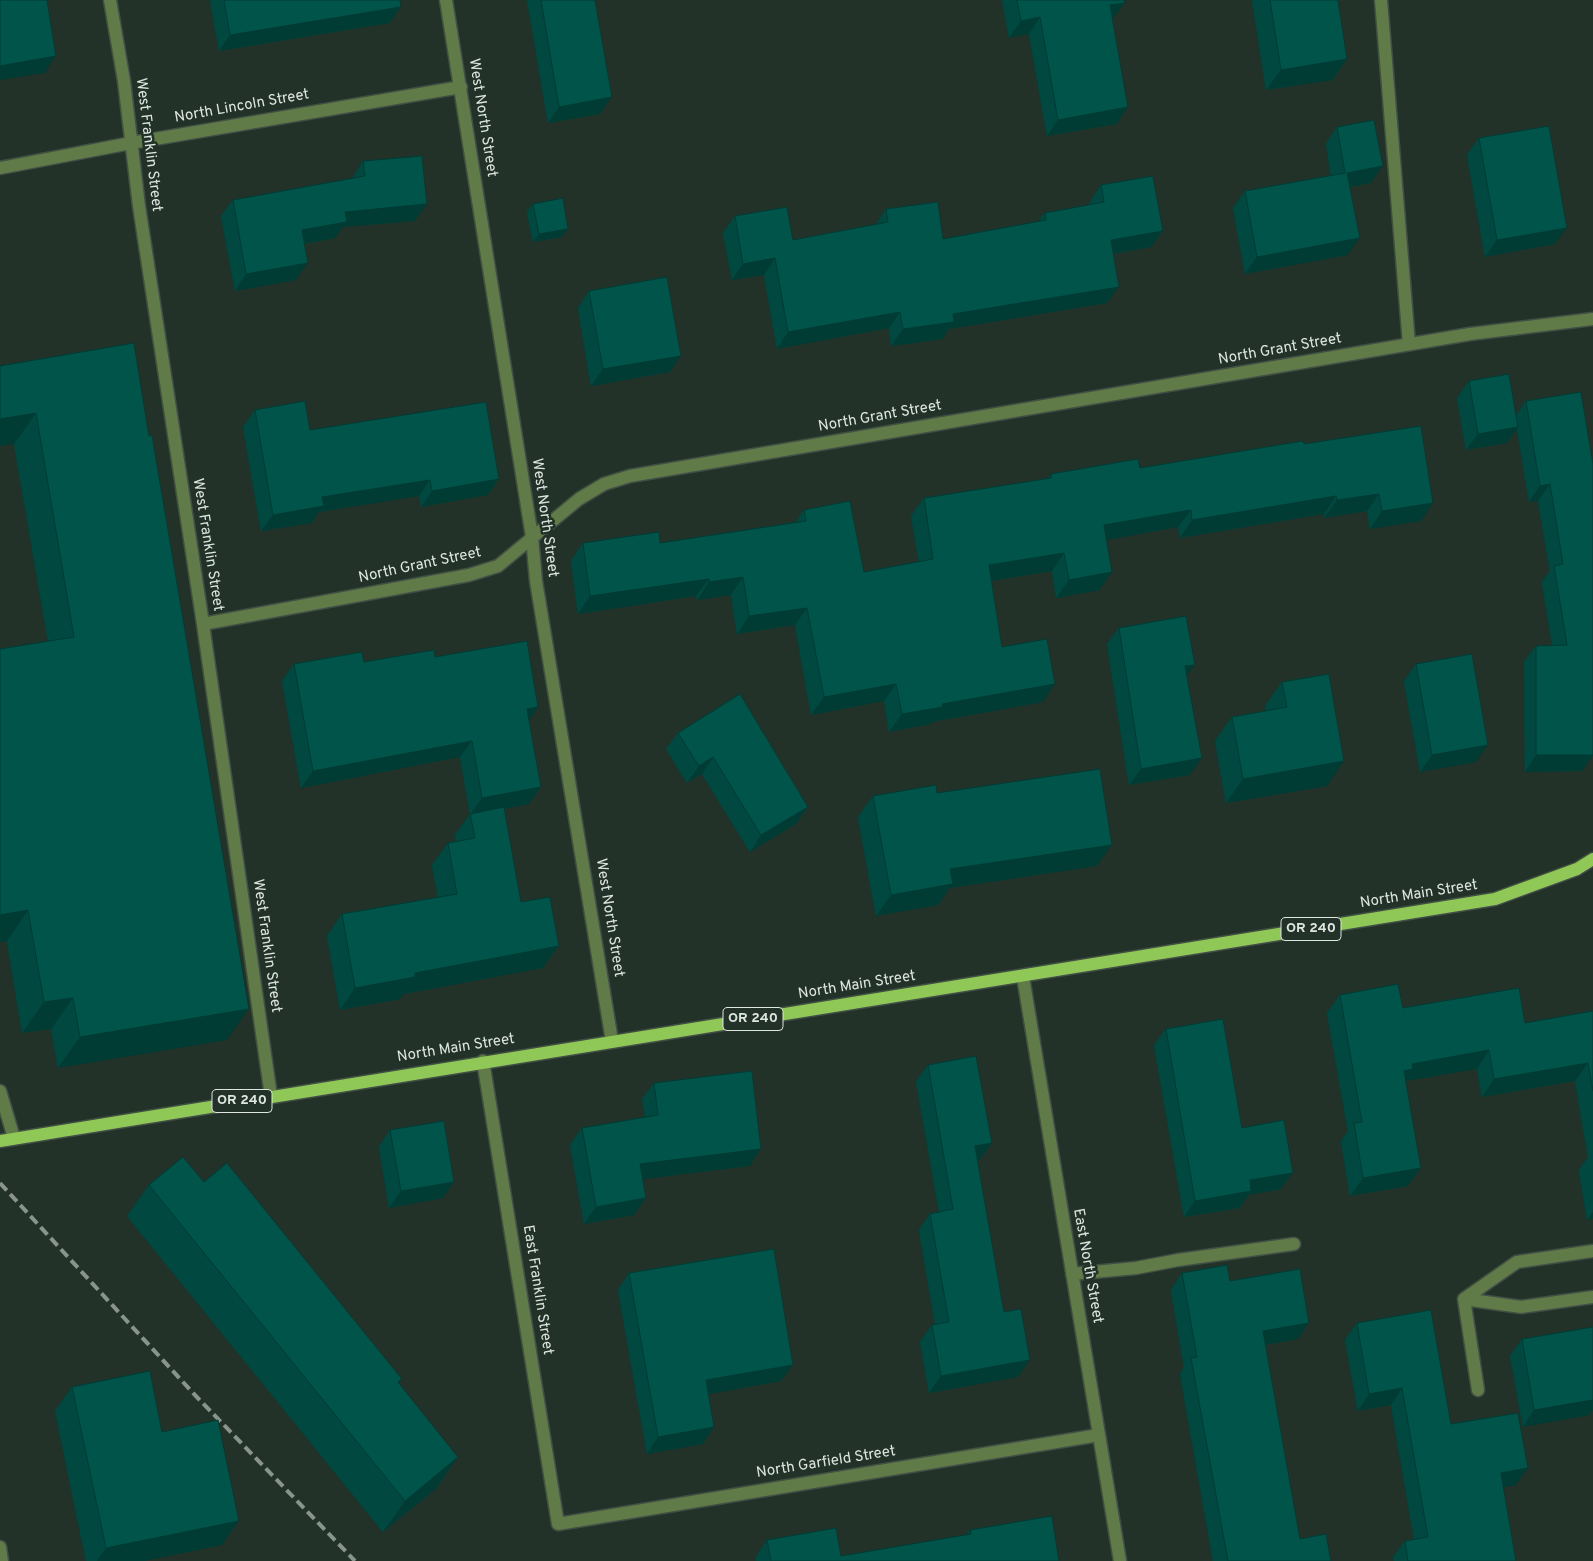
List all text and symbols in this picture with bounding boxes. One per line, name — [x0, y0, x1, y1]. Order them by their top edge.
street label: West North Street — [464, 57, 500, 179]
street label: West Franklin Street — [131, 77, 165, 213]
street label: North Lincoln Street — [173, 86, 311, 128]
street label: North Grant Street — [1217, 330, 1343, 370]
street label: North Grant Street — [817, 397, 943, 437]
street label: West North Street — [527, 457, 561, 579]
street label: West Franklin Street — [188, 477, 226, 613]
street label: North Grant Street — [357, 544, 483, 588]
street label: West North Street — [591, 857, 627, 979]
street label: North Main Street — [1359, 877, 1479, 913]
street label: West Franklin Street — [248, 878, 284, 1014]
road number: OR 240 — [1281, 918, 1341, 941]
street label: North Main Street — [797, 968, 917, 1004]
road number: OR 240 — [723, 1008, 783, 1030]
street label: North Main Street — [396, 1031, 516, 1067]
road number: OR 240 — [212, 1090, 272, 1112]
street label: East North Street — [1068, 1207, 1106, 1325]
street label: East Franklin Street — [518, 1224, 556, 1356]
street label: North Garfield Street — [755, 1443, 897, 1483]

